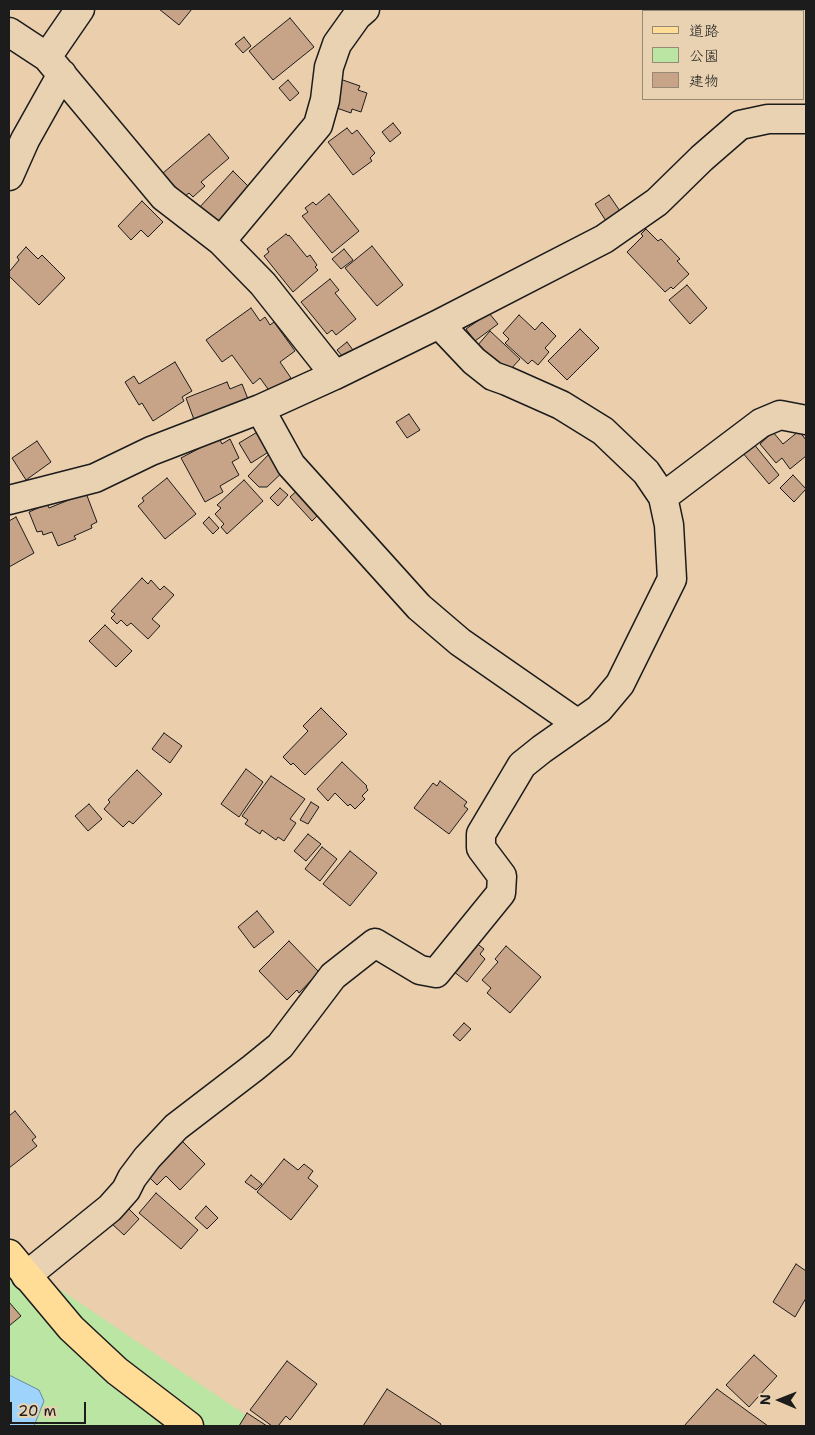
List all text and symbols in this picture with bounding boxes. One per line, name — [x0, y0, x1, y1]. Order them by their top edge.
legend — [642, 10, 805, 100]
text: 道路 — [689, 21, 719, 41]
text: 公園 — [689, 46, 719, 66]
text: 建物 — [689, 71, 719, 91]
north arrow — [755, 1375, 805, 1425]
scale bar — [12, 1392, 89, 1424]
text: N — [756, 1394, 774, 1405]
text: 20 m — [18, 1401, 57, 1421]

